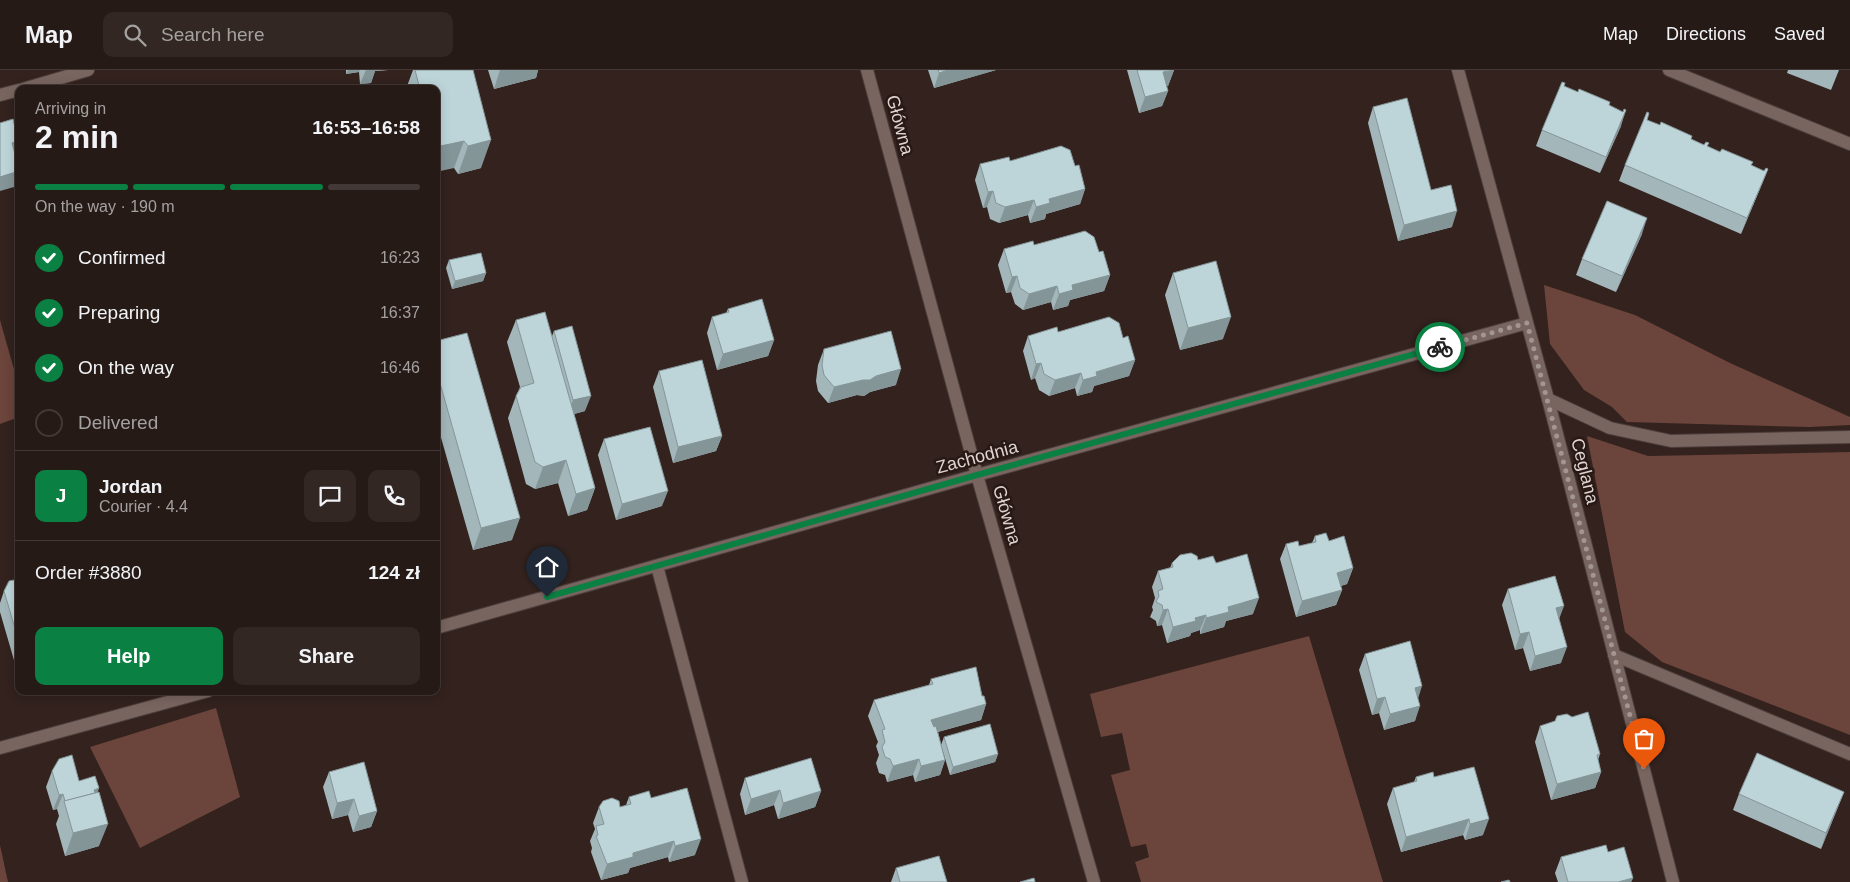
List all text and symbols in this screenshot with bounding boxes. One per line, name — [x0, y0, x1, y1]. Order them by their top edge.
search box — [103, 12, 453, 57]
text: Map — [25, 21, 73, 48]
icon: search — [121, 21, 149, 49]
text: Search here — [161, 24, 265, 45]
text: Map — [1603, 24, 1638, 44]
text: Directions — [1666, 24, 1746, 44]
text: Saved — [1774, 24, 1825, 44]
street label: Główna — [882, 93, 918, 158]
text: Arriving in — [35, 100, 106, 117]
text: 16:53–16:58 — [312, 117, 420, 138]
text: 2 min — [35, 119, 119, 155]
text: On the way · 190 m — [35, 198, 175, 215]
icon: check — [35, 244, 63, 272]
text: Confirmed — [78, 247, 166, 268]
text: 16:23 — [380, 249, 420, 266]
icon: check — [35, 299, 63, 327]
text: Preparing — [78, 302, 160, 323]
text: 16:37 — [380, 304, 420, 321]
courier — [1415, 322, 1465, 372]
icon: bike — [1426, 333, 1454, 361]
icon: check — [35, 354, 63, 382]
text: On the way — [78, 357, 174, 378]
text: 16:46 — [380, 359, 420, 376]
text: Delivered — [78, 412, 158, 433]
street label: Zachodnia — [934, 436, 1021, 478]
street label: Ceglana — [1567, 436, 1603, 507]
button: chat — [304, 470, 356, 522]
button: phone — [368, 470, 420, 522]
text: Jordan — [99, 476, 162, 497]
street label: Główna — [989, 483, 1025, 548]
text: J — [56, 485, 66, 506]
text: Courier · 4.4 — [99, 498, 188, 515]
pin — [526, 546, 568, 597]
icon: home — [533, 553, 561, 581]
text: Order #3880 — [35, 562, 142, 583]
text: 124 zł — [368, 562, 420, 583]
button: Help — [35, 627, 223, 685]
button: Share — [233, 627, 420, 685]
pin — [1623, 718, 1665, 769]
icon: bag — [1630, 725, 1658, 753]

